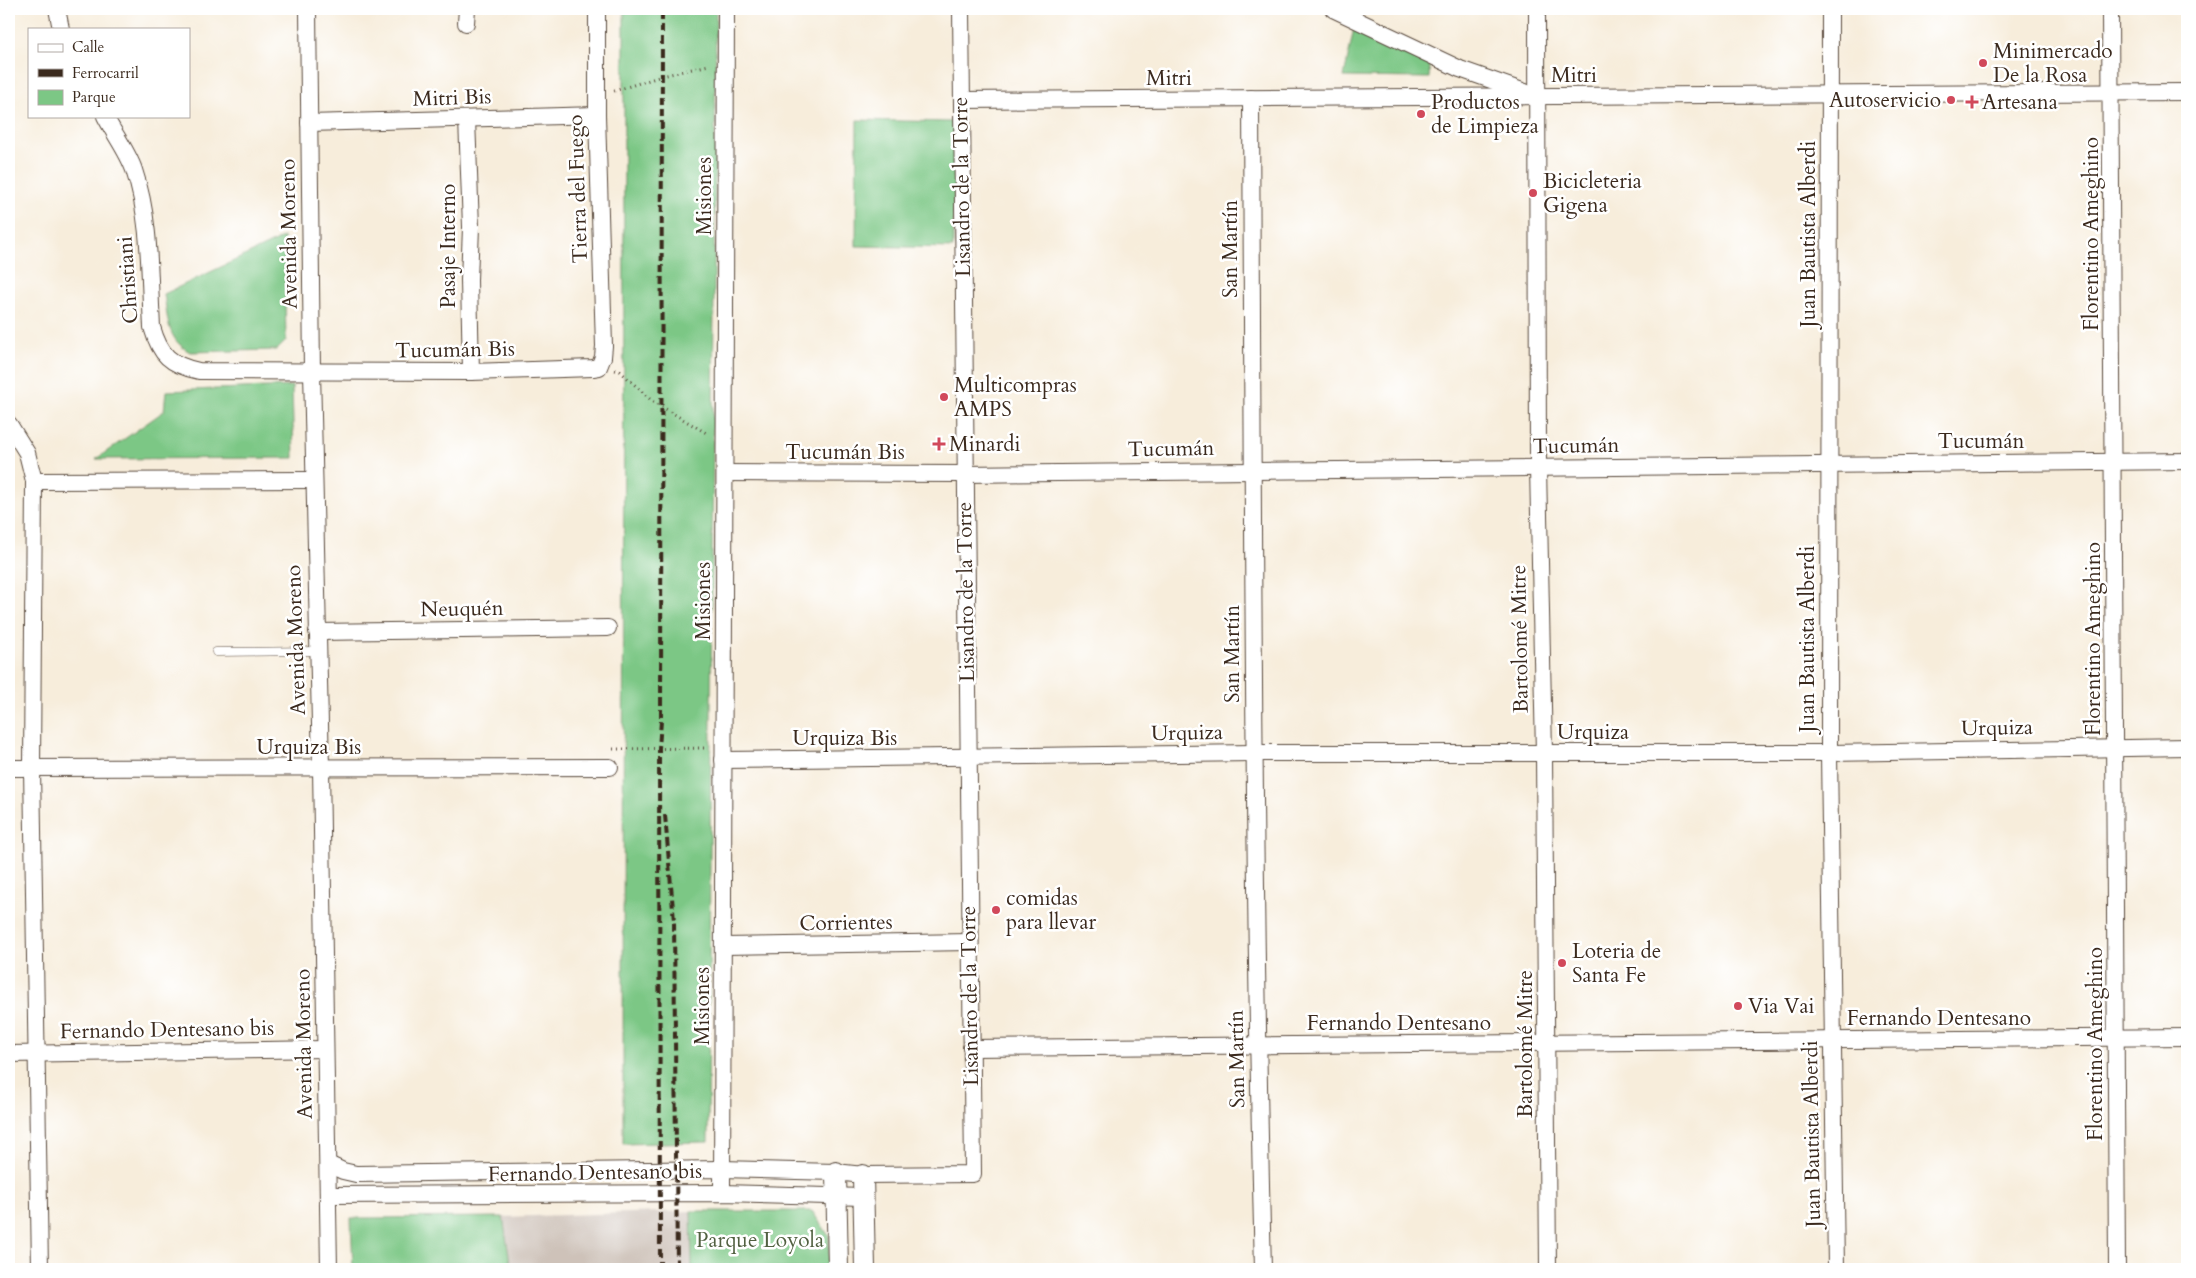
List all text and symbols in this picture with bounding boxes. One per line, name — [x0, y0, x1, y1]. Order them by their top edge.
legend — [28, 28, 190, 118]
text: Calle — [72, 37, 105, 57]
place label: Minimercado De la Rosa — [1993, 37, 2113, 90]
marker: Minimercado De la Rosa — [1977, 57, 1989, 69]
street label: Mitri — [1551, 61, 1597, 90]
text: Ferrocarril — [72, 63, 139, 83]
street label: Mitri — [1146, 64, 1192, 93]
street label: Mitri Bis — [412, 82, 492, 114]
place label: Autoservicio — [1829, 86, 1941, 115]
text: Parque — [72, 87, 116, 107]
place label: Productos de Limpieza — [1431, 88, 1539, 141]
place label: Artesana — [1982, 88, 2058, 117]
marker: Autoservicio — [1945, 94, 1957, 106]
marker: Artesana — [1966, 96, 1978, 108]
street label: Lisandro de la Torre — [946, 97, 978, 277]
marker: Productos de Limpieza — [1415, 108, 1427, 120]
street label: Tierra del Fuego — [561, 114, 595, 264]
street label: Florentino Ameghino — [2077, 137, 2106, 331]
street label: Juan Bautista Alberdi — [1794, 140, 1823, 330]
street label: Misiones — [690, 157, 719, 235]
street label: Avenida Moreno — [273, 159, 305, 309]
place label: Bicicleteria Gigena — [1543, 167, 1642, 220]
street label: Pasaje Interno — [434, 184, 463, 308]
marker: Bicicleteria Gigena — [1527, 187, 1539, 199]
street label: San Martín — [1216, 200, 1245, 298]
street label: Christiani — [110, 235, 146, 325]
street label: Tucumán Bis — [395, 334, 515, 366]
place label: Multicompras AMPS — [954, 371, 1077, 424]
marker: Multicompras AMPS — [938, 391, 950, 403]
street label: Tucumán — [1938, 427, 2024, 456]
place label: Minardi — [949, 430, 1021, 459]
street label: Tucumán — [1532, 431, 1620, 461]
street label: Tucumán — [1127, 434, 1215, 464]
street label: Tucumán Bis — [785, 438, 905, 467]
marker: Minardi — [933, 438, 945, 450]
street label: Lisandro de la Torre — [950, 502, 982, 682]
street label: Florentino Ameghino — [2079, 542, 2108, 736]
street label: Juan Bautista Alberdi — [1793, 545, 1822, 735]
street label: Misiones — [689, 562, 718, 640]
street label: Avenida Moreno — [279, 564, 313, 716]
street label: Bartolomé Mitre — [1504, 565, 1536, 713]
street label: Neuquén — [420, 594, 504, 624]
street label: San Martín — [1218, 605, 1247, 703]
street label: Urquiza — [1961, 713, 2033, 743]
street label: Urquiza — [1151, 718, 1223, 748]
street label: Urquiza — [1557, 718, 1629, 747]
street label: Urquiza Bis — [793, 724, 897, 753]
street label: Urquiza Bis — [257, 733, 361, 762]
place label: comidas para llevar — [1006, 884, 1097, 937]
marker: comidas para llevar — [990, 904, 1002, 916]
street label: Lisandro de la Torre — [954, 906, 986, 1086]
street label: Corrientes — [799, 908, 893, 938]
place label: Loteria de Santa Fe — [1572, 937, 1661, 990]
street label: Florentino Ameghino — [2081, 947, 2110, 1141]
marker: Loteria de Santa Fe — [1556, 957, 1568, 969]
street label: Misiones — [688, 967, 717, 1045]
street label: Avenida Moreno — [288, 969, 320, 1119]
street label: Bartolomé Mitre — [1511, 970, 1540, 1118]
place label: Via Vai — [1748, 992, 1815, 1021]
marker: Via Vai — [1732, 1000, 1744, 1012]
street label: Fernando Dentesano — [1847, 1004, 2031, 1033]
street label: Fernando Dentesano — [1307, 1009, 1491, 1038]
street label: San Martín — [1222, 1010, 1252, 1108]
street label: Fernando Dentesano bis — [60, 1014, 274, 1046]
street label: Juan Bautista Alberdi — [1796, 1040, 1828, 1231]
street label: Fernando Dentesano bis — [488, 1157, 702, 1189]
park label: Parque Loyola — [696, 1226, 824, 1255]

